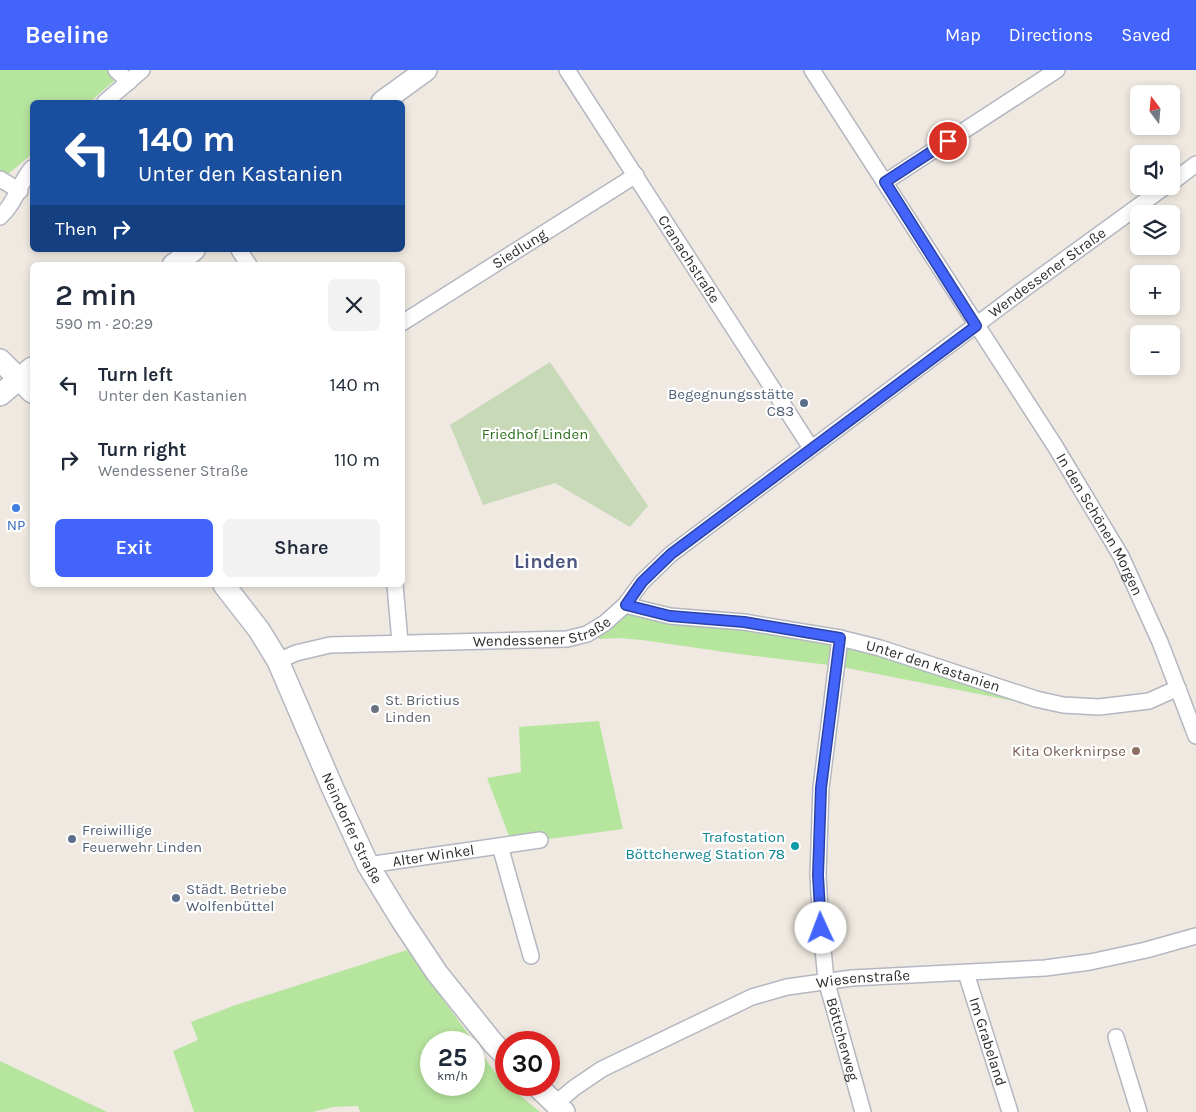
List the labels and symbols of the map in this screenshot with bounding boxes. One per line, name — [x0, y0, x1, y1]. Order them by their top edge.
north arrow — [1130, 85, 1180, 135]
pin — [927, 120, 969, 162]
street label: Cranachstraße — [654, 212, 724, 306]
street label: Wendessener Straße — [985, 224, 1109, 321]
street label: Siedlung — [489, 225, 551, 273]
place label: Begegnungsstätte C83 — [668, 385, 794, 420]
marker: Begegnungsstätte C83 — [798, 397, 810, 409]
park label: Friedhof Linden — [482, 425, 588, 443]
street label: In den Schönen Morgen — [1052, 450, 1147, 598]
marker: NP — [10, 502, 22, 514]
place label: NP — [7, 516, 25, 534]
district label: Linden — [514, 550, 578, 573]
street label: Wendessener Straße — [473, 613, 615, 650]
street label: Unter den Kastanien — [864, 636, 1002, 696]
place label: St. Brictius Linden — [385, 691, 460, 726]
marker: St. Brictius Linden — [369, 703, 381, 715]
place label: Kita Okerknirpse — [1012, 742, 1126, 760]
marker: Kita Okerknirpse — [1130, 745, 1142, 757]
street label: Neindorfer Straße — [318, 770, 386, 887]
place label: Freiwillige Feuerwehr Linden — [82, 821, 202, 856]
place label: Trafostation Böttcherweg Station 78 — [626, 828, 785, 863]
marker: Freiwillige Feuerwehr Linden — [66, 833, 78, 845]
marker: Trafostation Böttcherweg Station 78 — [789, 840, 801, 852]
street label: Alter Winkel — [391, 841, 475, 870]
place label: Städt. Betriebe Wolfenbüttel — [186, 880, 287, 915]
marker: Städt. Betriebe Wolfenbüttel — [170, 892, 182, 904]
position arrow — [794, 901, 846, 953]
street label: Wiesenstraße — [815, 966, 911, 992]
street label: Böttcherweg — [822, 995, 863, 1083]
street label: Im Grabeland — [965, 995, 1010, 1088]
speed limit sign: 30 — [495, 1031, 560, 1096]

